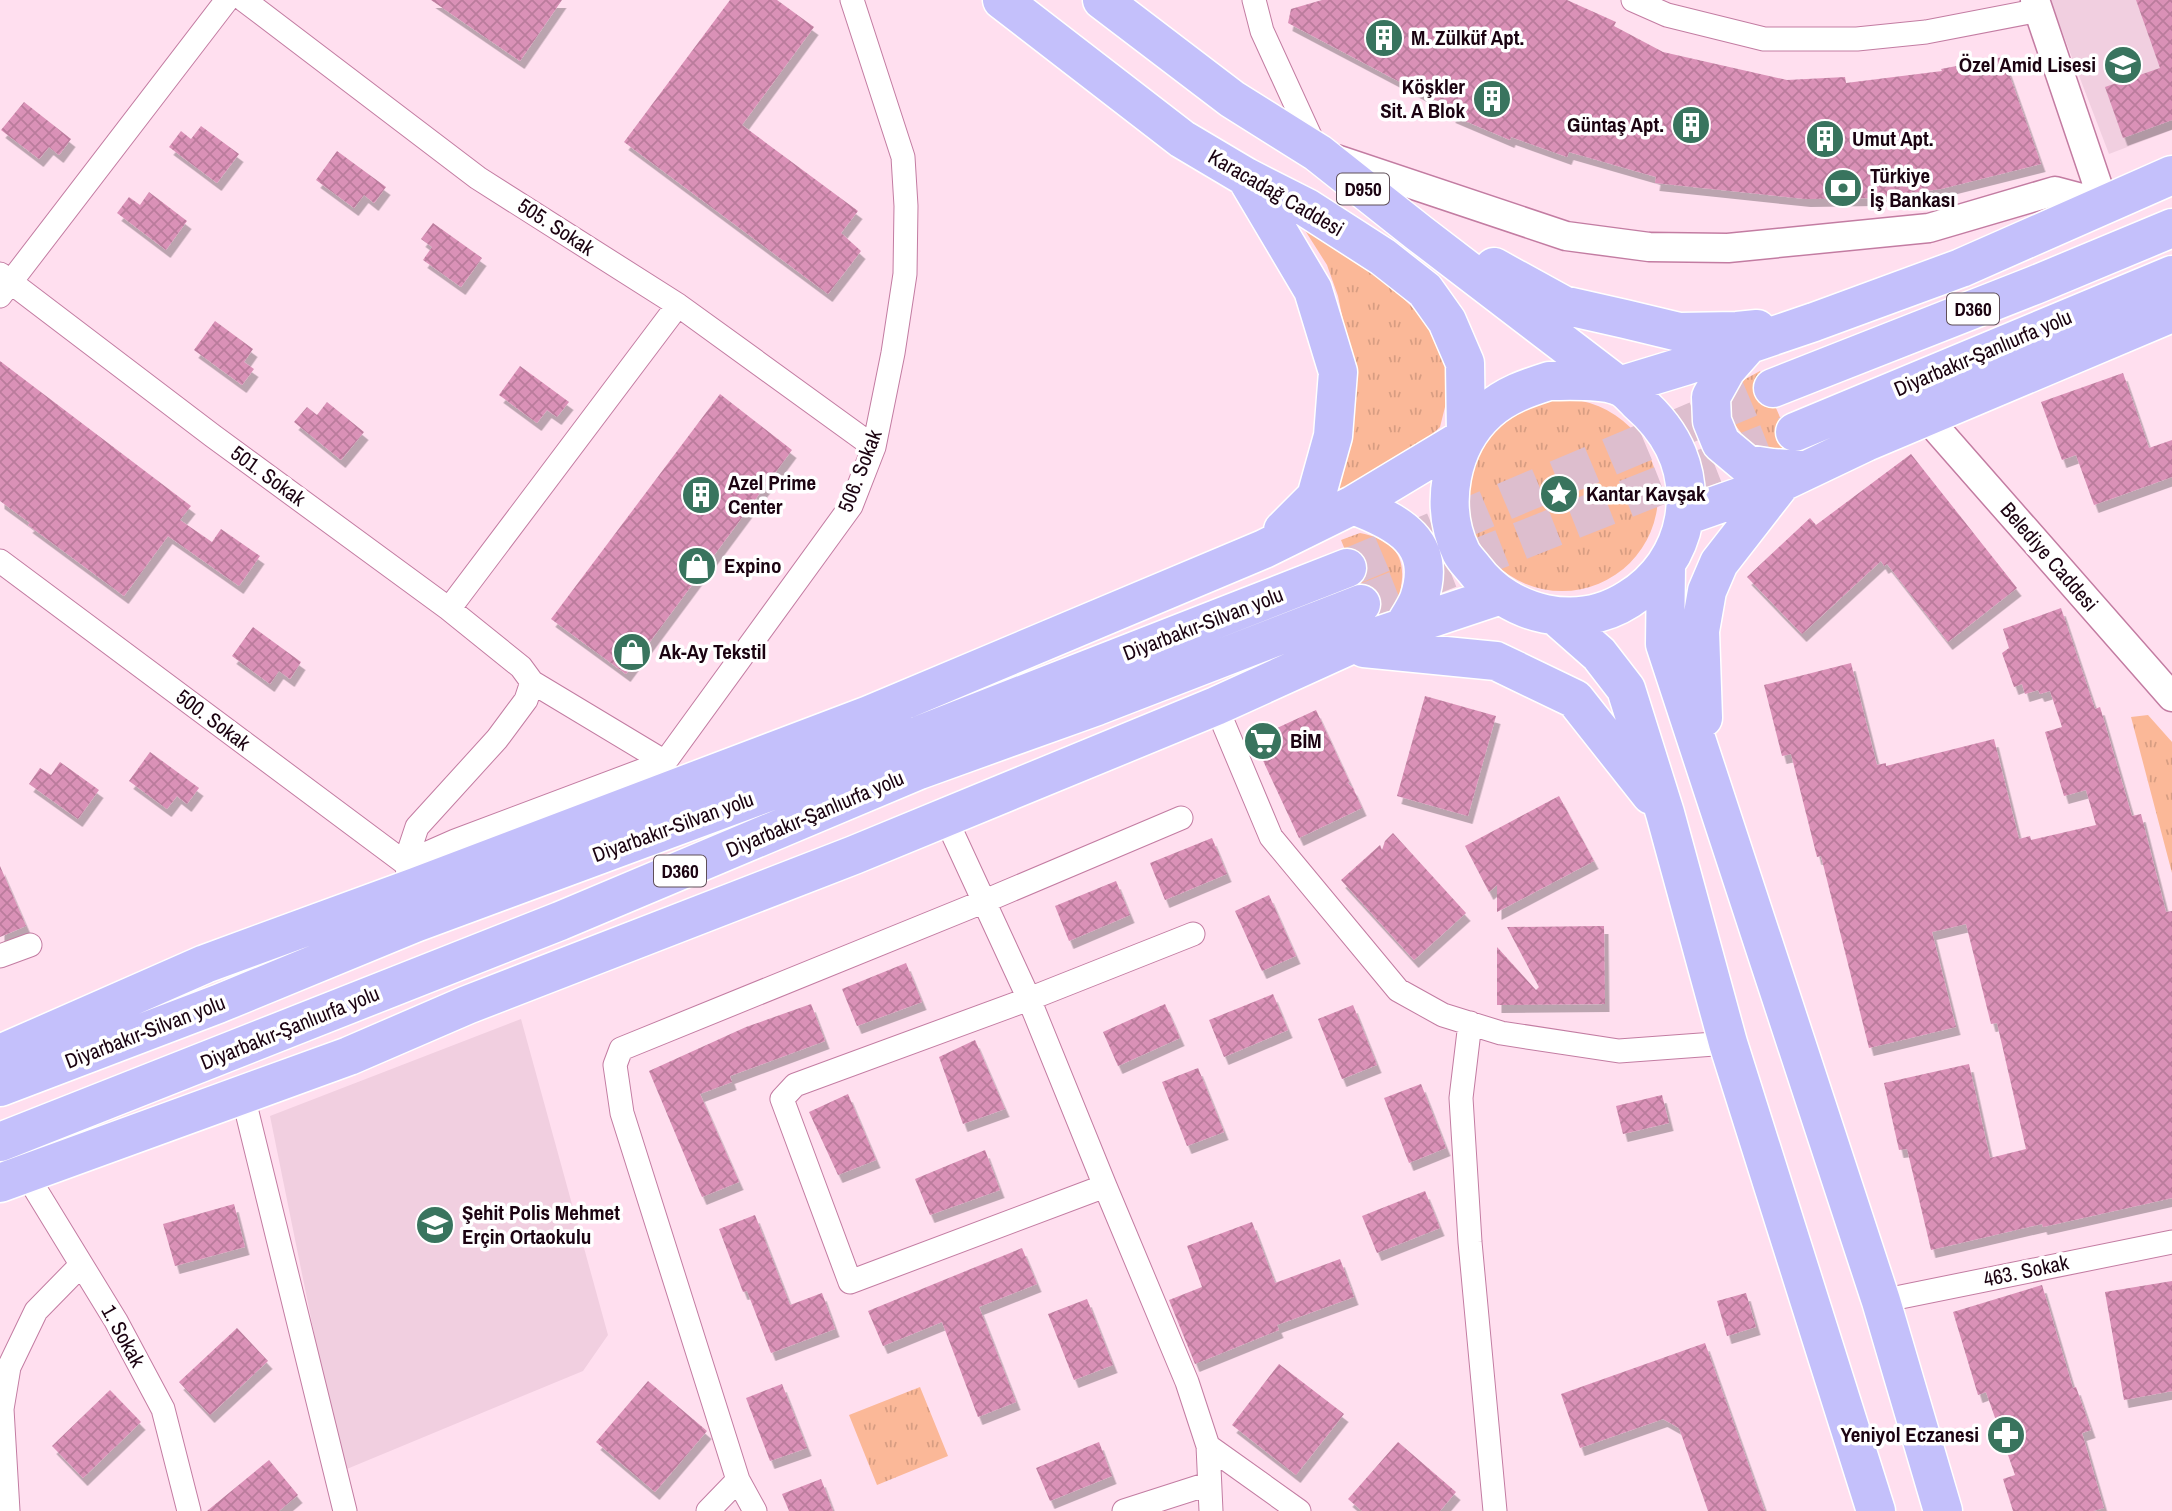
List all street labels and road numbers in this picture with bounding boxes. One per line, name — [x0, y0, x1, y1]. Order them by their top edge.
street label: Karacadağ Caddesi — [1203, 142, 1349, 243]
road number: D950 — [1337, 174, 1389, 204]
street label: 505. Sokak — [512, 191, 601, 262]
road number: D360 — [1947, 294, 1999, 324]
street label: Diyarbakır-Şanlıurfa yolu — [1889, 302, 2076, 403]
street label: 506. Sokak — [831, 425, 889, 516]
street label: 501. Sokak — [225, 439, 312, 513]
street label: Belediye Caddesi — [1994, 496, 2105, 617]
street label: Diyarbakır-Silvan yolu — [1119, 580, 1287, 667]
street label: 500. Sokak — [170, 682, 257, 757]
street label: Diyarbakır-Şanlıurfa yolu — [721, 763, 908, 864]
street label: Diyarbakır-Silvan yolu — [588, 784, 757, 869]
road number: D360 — [654, 856, 706, 886]
street label: Diyarbakır-Şanlıurfa yolu — [196, 978, 384, 1077]
street label: Diyarbakır-Silvan yolu — [61, 988, 229, 1075]
street label: 463. Sokak — [1981, 1247, 2071, 1294]
street label: 1. Sokak — [95, 1299, 153, 1372]

